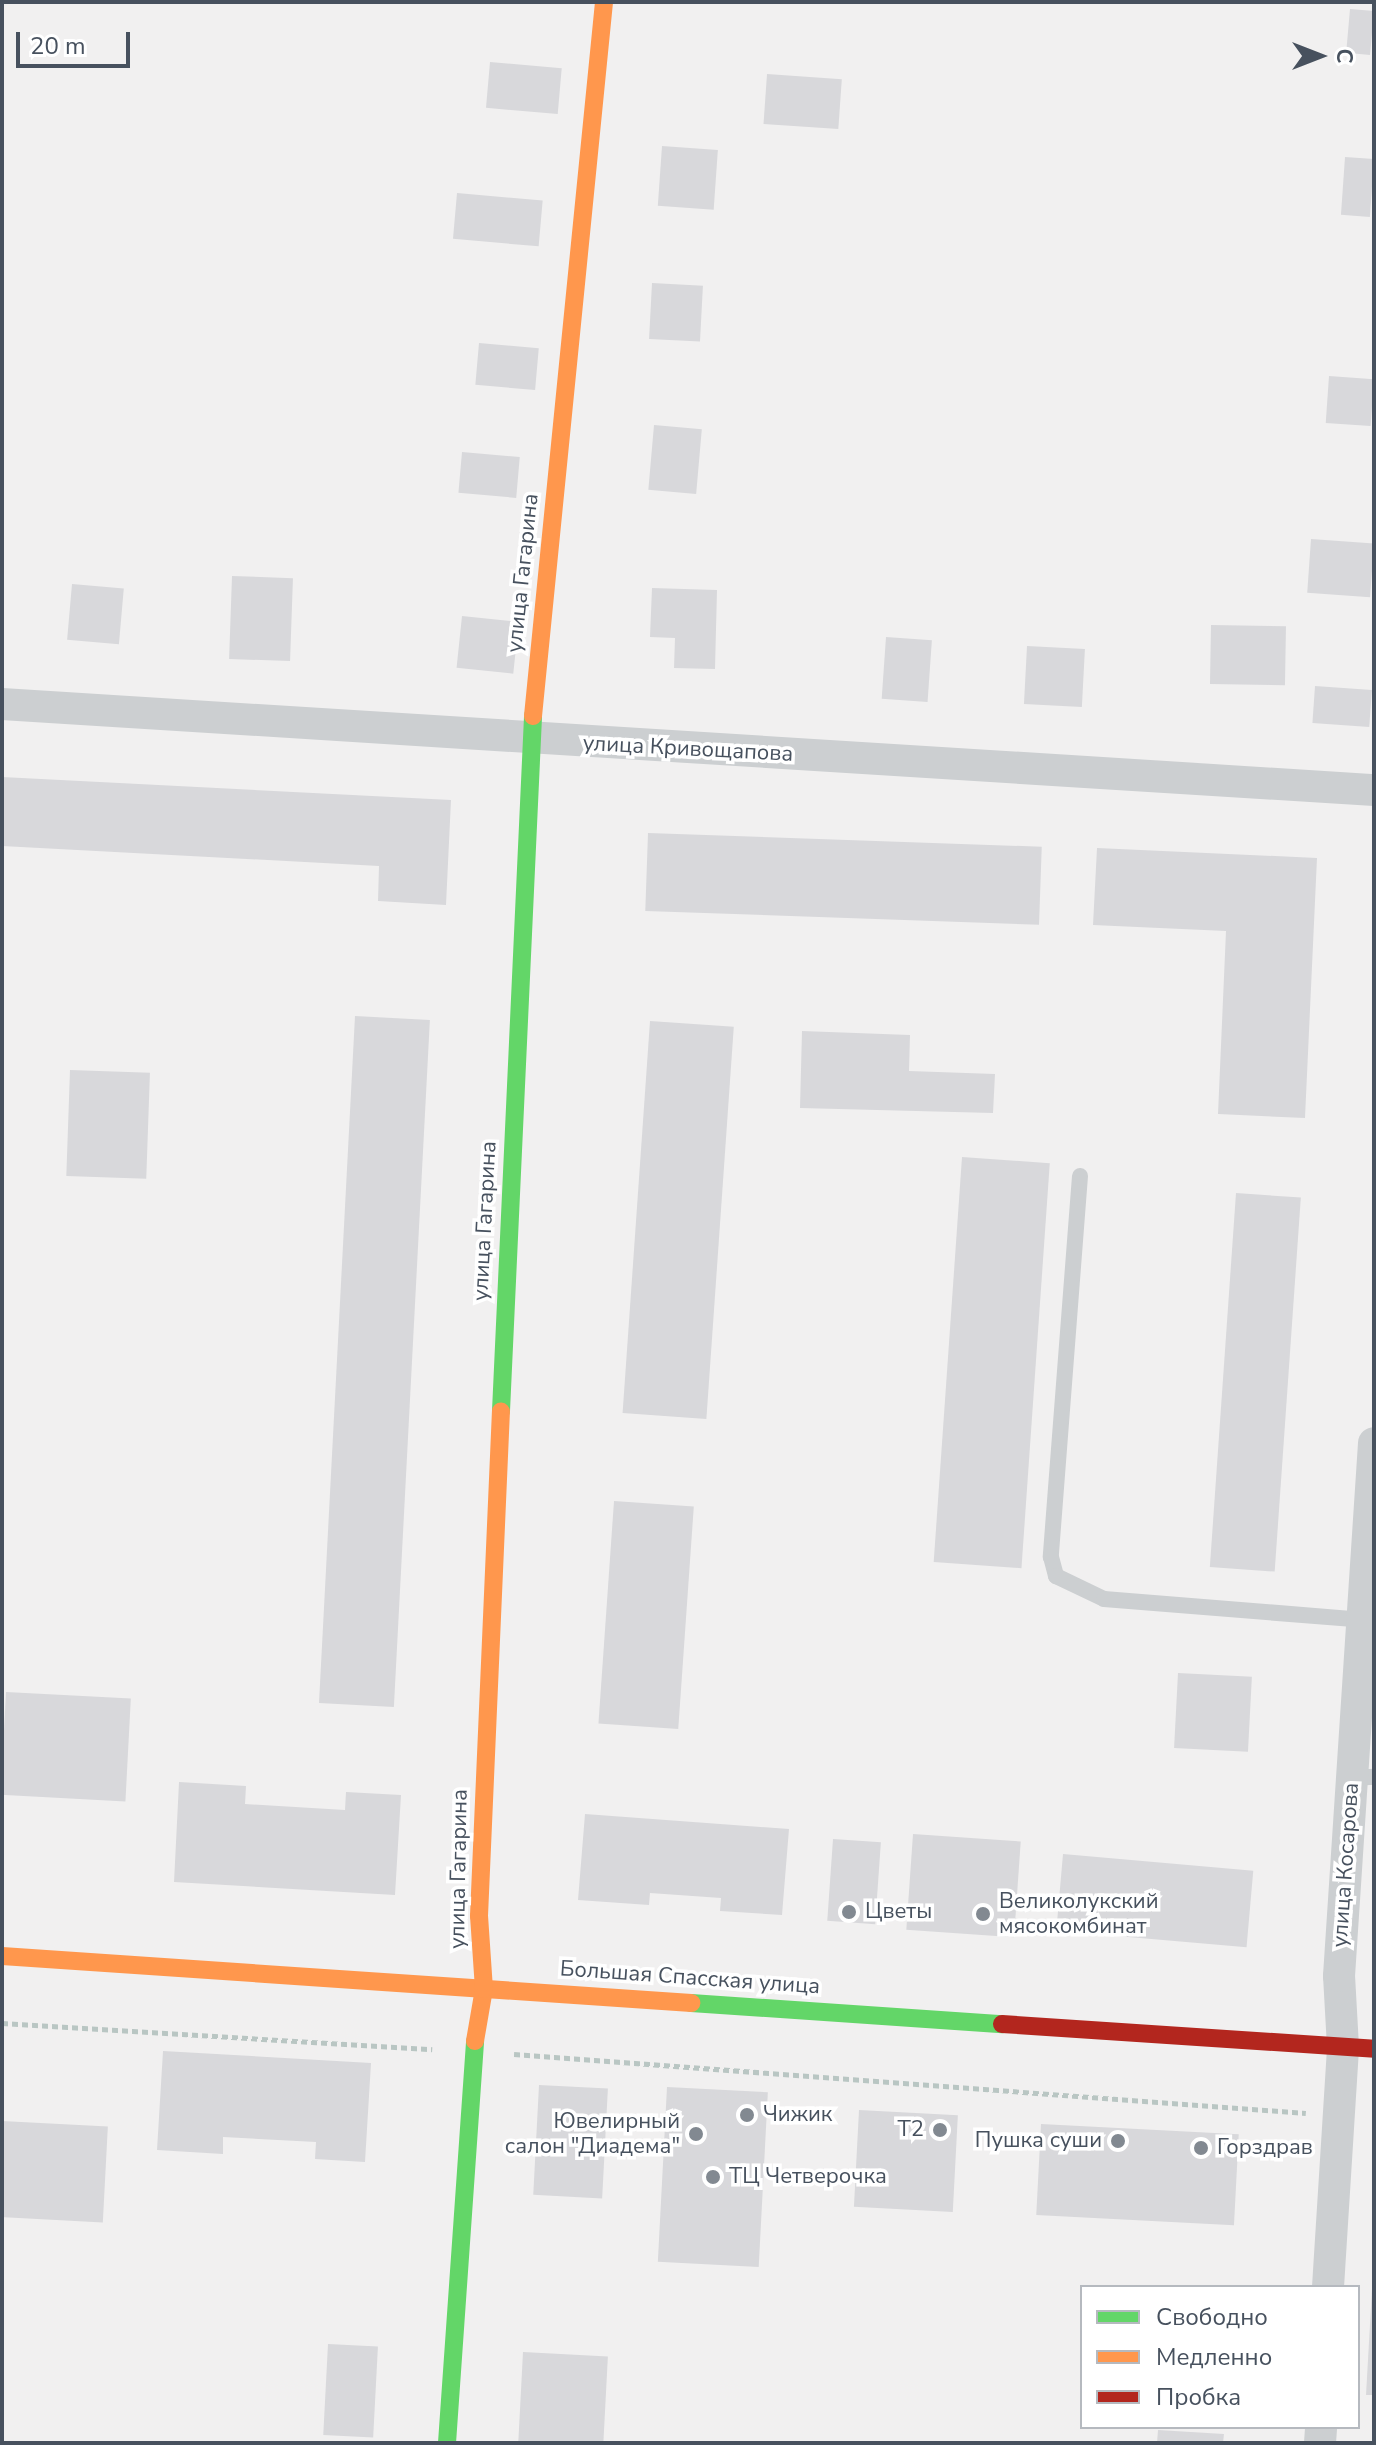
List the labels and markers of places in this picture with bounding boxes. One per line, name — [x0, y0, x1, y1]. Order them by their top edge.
place label: Великолукский мясокомбинат — [999, 1888, 1158, 1940]
place label: Цветы — [865, 1899, 932, 1925]
marker: Цветы — [840, 1903, 858, 1921]
marker: Великолукский мясокомбинат — [974, 1905, 992, 1923]
place label: Чижик — [763, 2102, 832, 2128]
marker: Чижик — [738, 2106, 756, 2124]
place label: Ювелирный салон "Диадема" — [505, 2108, 680, 2160]
place label: T2 — [898, 2117, 924, 2143]
marker: T2 — [931, 2121, 949, 2139]
marker: Ювелирный салон "Диадема" — [687, 2125, 705, 2143]
place label: Пушка суши — [975, 2128, 1102, 2154]
marker: Пушка суши — [1109, 2132, 1127, 2150]
place label: Горздрав — [1217, 2135, 1313, 2161]
marker: Горздрав — [1192, 2139, 1210, 2157]
place label: ТЦ Четверочка — [729, 2164, 887, 2190]
marker: ТЦ Четверочка — [704, 2168, 722, 2186]

